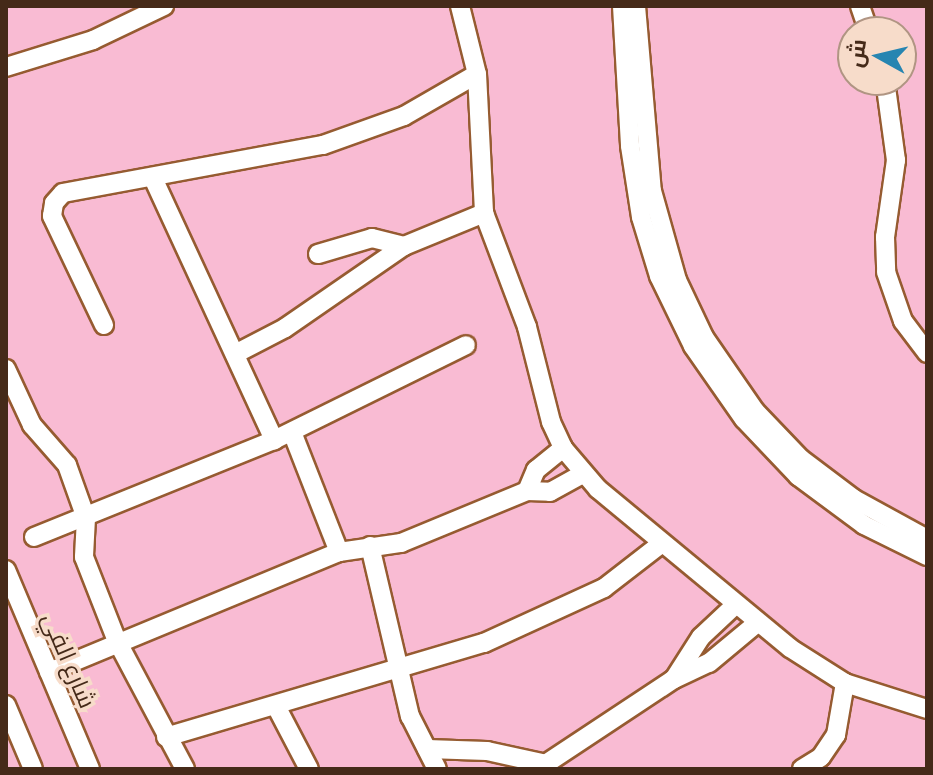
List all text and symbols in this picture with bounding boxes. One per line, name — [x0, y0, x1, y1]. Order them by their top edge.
north arrow — [837, 16, 917, 96]
text: ش — [840, 37, 870, 69]
street label: شارع الفي — [37, 608, 103, 712]

